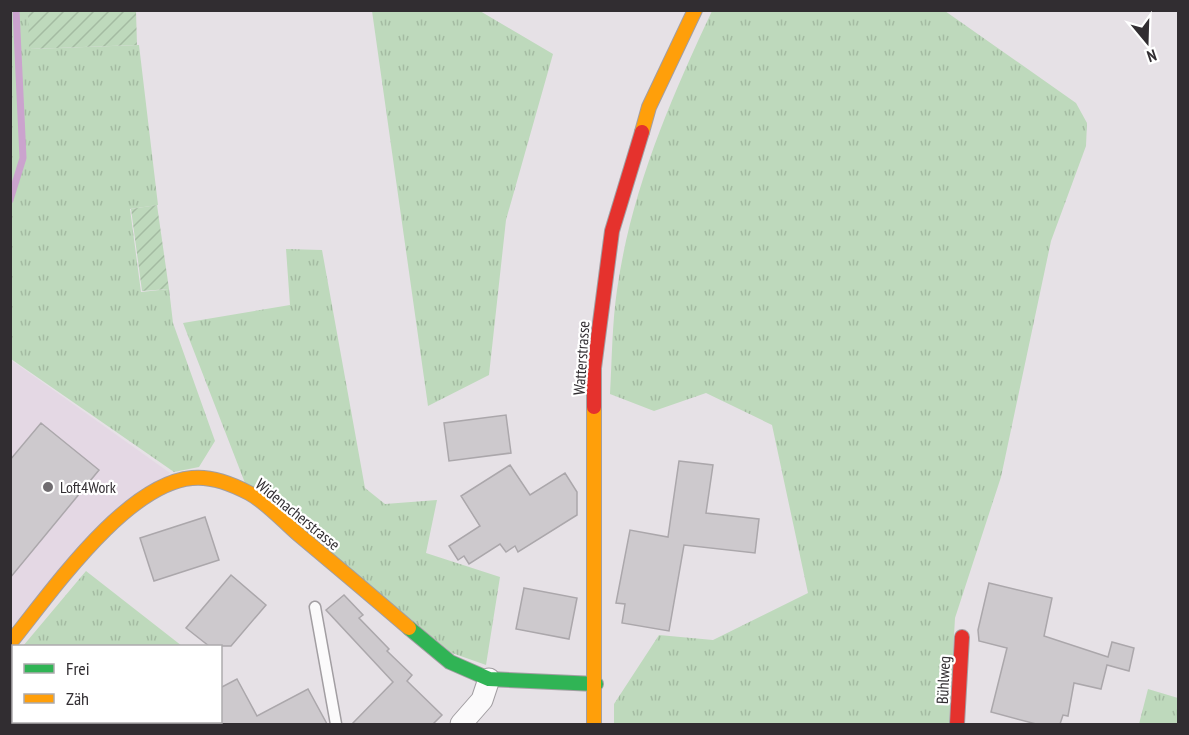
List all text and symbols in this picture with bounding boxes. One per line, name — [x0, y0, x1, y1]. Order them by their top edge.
north arrow — [1117, 12, 1177, 72]
text: N — [1145, 45, 1159, 67]
street label: Watterstrasse — [568, 320, 594, 396]
street label: Widenacherstrasse — [252, 474, 344, 554]
place label: Loft4Work — [60, 477, 117, 497]
marker: Loft4Work — [41, 480, 55, 494]
legend — [12, 645, 222, 723]
street label: Bühlweg — [932, 656, 954, 704]
text: Frei — [66, 657, 90, 680]
text: Zäh — [66, 687, 89, 710]

